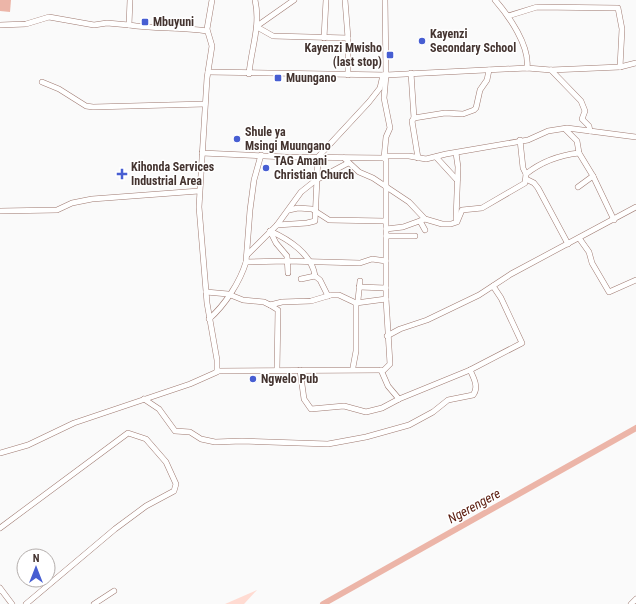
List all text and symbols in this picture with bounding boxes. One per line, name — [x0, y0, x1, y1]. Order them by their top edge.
place label: Mbuyuni — [153, 15, 194, 29]
marker: Mbuyuni — [140, 17, 150, 27]
place label: Kayenzi Secondary School — [430, 27, 516, 55]
marker: Kayenzi Secondary School — [417, 36, 427, 46]
place label: Kayenzi Mwisho (last stop) — [305, 41, 382, 69]
marker: Kayenzi Mwisho (last stop) — [385, 50, 395, 60]
place label: Muungano — [286, 71, 336, 85]
marker: Muungano — [273, 73, 283, 83]
place label: Shule ya Msingi Muungano — [245, 125, 331, 153]
marker: Shule ya Msingi Muungano — [232, 134, 242, 144]
place label: TAG Amani Christian Church — [274, 154, 354, 182]
place label: Kihonda Services Industrial Area — [131, 160, 215, 188]
marker: TAG Amani Christian Church — [261, 163, 271, 173]
marker: Kihonda Services Industrial Area — [116, 168, 128, 180]
place label: Ngwelo Pub — [261, 372, 318, 386]
marker: Ngwelo Pub — [248, 374, 258, 384]
water label: Ngerengere — [445, 485, 503, 526]
north arrow — [16, 548, 56, 588]
text: N — [33, 552, 40, 565]

